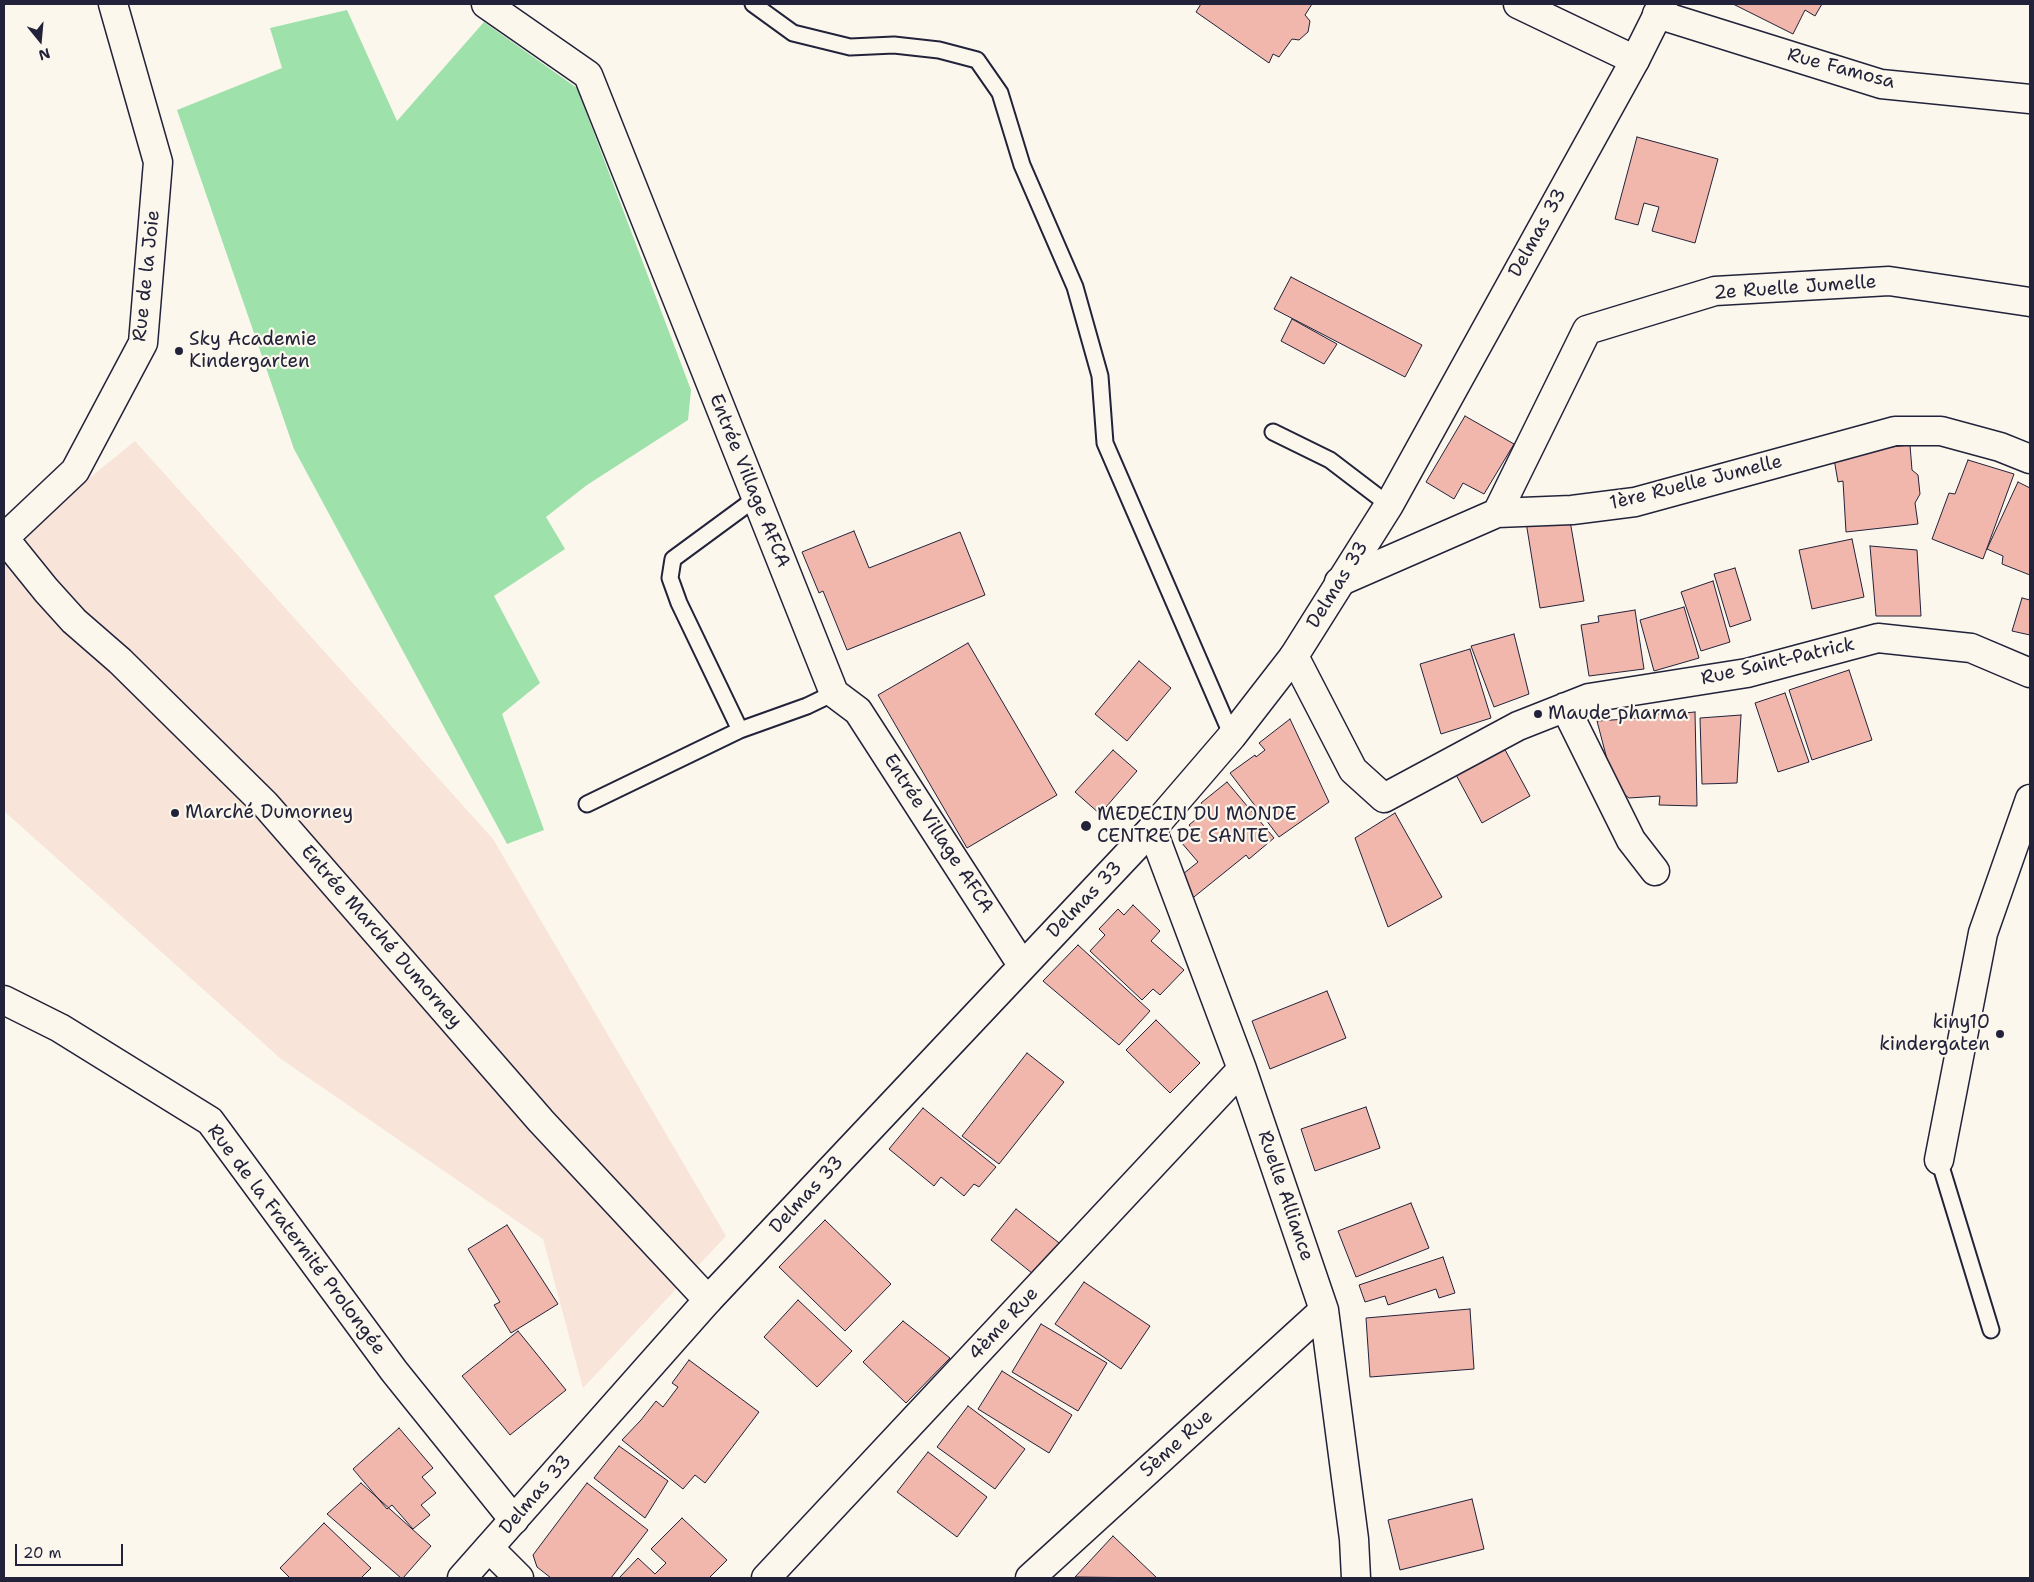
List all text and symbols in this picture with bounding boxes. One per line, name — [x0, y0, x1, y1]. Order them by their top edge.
north arrow — [15, 15, 65, 65]
text: N — [36, 44, 52, 65]
street label: Rue Famosa — [1785, 44, 1897, 94]
street label: Delmas 33 — [1504, 185, 1572, 281]
street label: Rue de la Joie — [129, 209, 165, 343]
street label: 2e Ruelle Jumelle — [1713, 271, 1877, 305]
place label: Sky Academie Kindergarten — [189, 329, 317, 373]
marker: Sky Academie Kindergarten — [173, 345, 185, 357]
street label: Entrée Village AFCA — [704, 391, 794, 571]
street label: 1ère Ruelle Jumelle — [1607, 451, 1785, 515]
street label: Delmas 33 — [1302, 537, 1374, 633]
street label: Rue Saint-Patrick — [1699, 633, 1857, 691]
place label: Maude pharma — [1548, 703, 1688, 725]
marker: Maude pharma — [1532, 708, 1544, 720]
street label: Entrée Village AFCA — [878, 750, 998, 918]
place label: Marché Dumorney — [185, 802, 353, 824]
place label: MEDECIN DU MONDE CENTRE DE SANTE — [1097, 804, 1297, 848]
marker: Marché Dumorney — [169, 807, 181, 819]
marker: MEDECIN DU MONDE CENTRE DE SANTE — [1079, 819, 1093, 833]
street label: Entrée Marché Dumorney — [295, 841, 467, 1033]
street label: Delmas 33 — [1043, 857, 1127, 943]
place label: kiny10 kindergaten — [1879, 1012, 1990, 1056]
marker: kiny10 kindergaten — [1994, 1028, 2006, 1040]
street label: Rue de la Fraternité Prolongée — [202, 1120, 390, 1360]
street label: Ruelle Alliance — [1252, 1128, 1318, 1264]
street label: Delmas 33 — [765, 1151, 849, 1239]
street label: 4ème Rue — [964, 1283, 1044, 1365]
street label: 5ème Rue — [1136, 1405, 1218, 1483]
street label: Delmas 33 — [495, 1451, 577, 1539]
scale bar — [18, 1534, 125, 1566]
text: 20 m — [23, 1543, 62, 1563]

